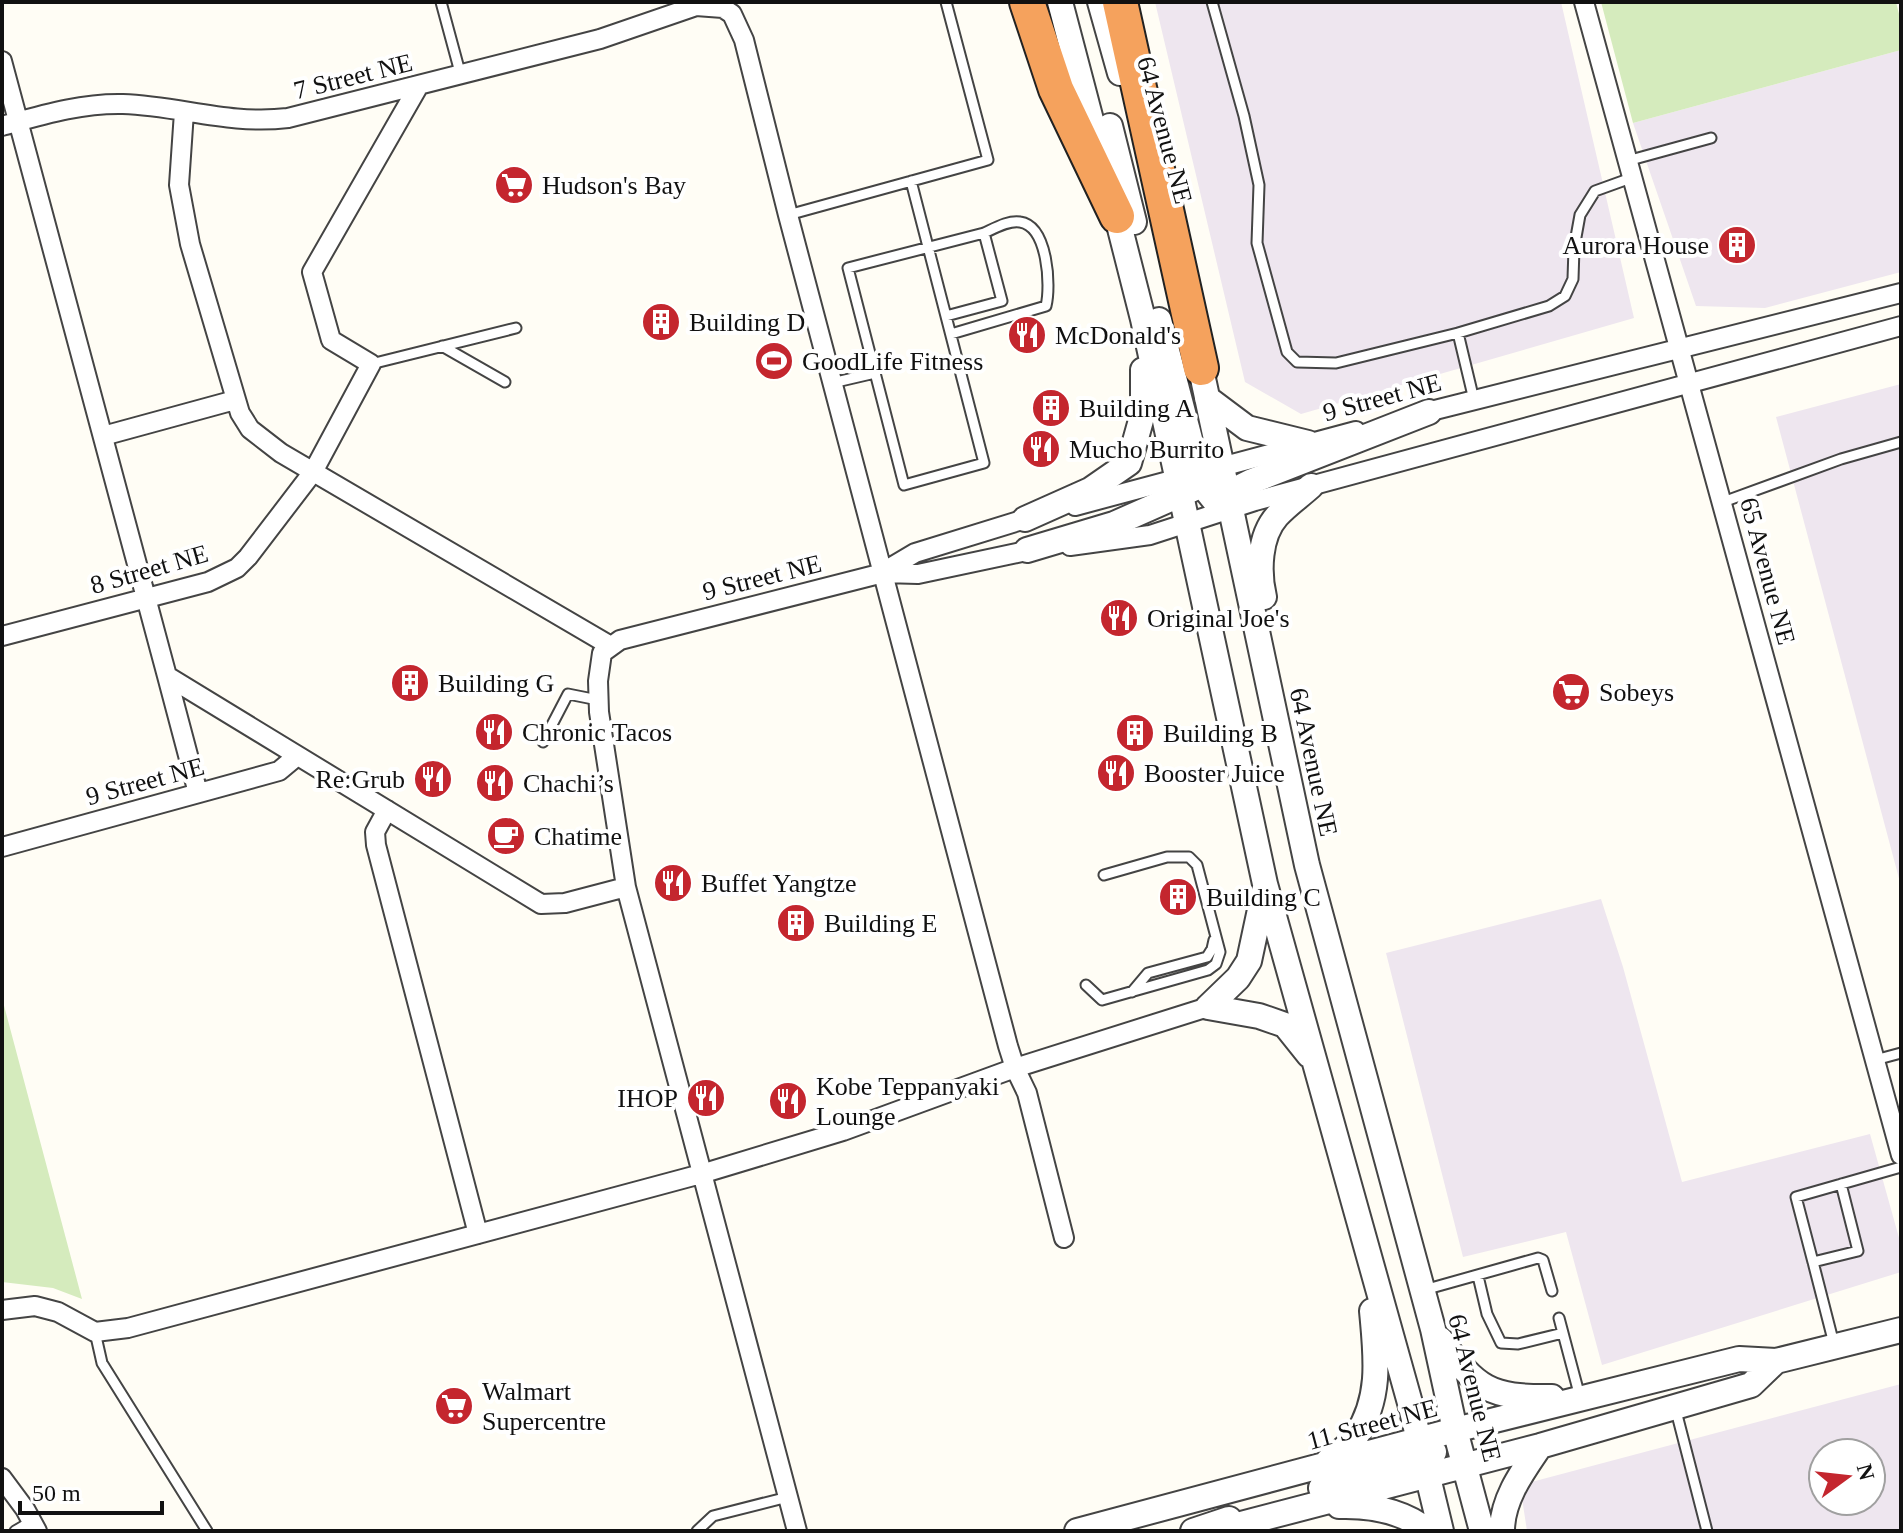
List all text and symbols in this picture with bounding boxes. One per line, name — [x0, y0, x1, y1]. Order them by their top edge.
street label: 7 Street NE — [291, 48, 415, 105]
street label: 64 Avenue NE — [1131, 53, 1198, 207]
supermarket icon: Hudson's Bay — [493, 164, 535, 206]
place label: Hudson's Bay — [542, 171, 686, 200]
building icon: Aurora House — [1716, 224, 1758, 266]
place label: Aurora House — [1562, 231, 1709, 260]
building icon: Building D — [640, 301, 682, 343]
place label: Building D — [689, 308, 805, 337]
restaurant icon: McDonald's — [1006, 314, 1048, 356]
place label: McDonald's — [1055, 321, 1181, 350]
sports icon: GoodLife Fitness — [753, 340, 795, 382]
place label: GoodLife Fitness — [802, 347, 983, 376]
street label: 9 Street NE — [1320, 368, 1444, 427]
building icon: Building A — [1030, 387, 1072, 429]
place label: Building A — [1079, 394, 1194, 423]
restaurant icon: Mucho Burrito — [1020, 428, 1062, 470]
place label: Mucho Burrito — [1069, 435, 1224, 464]
street label: 65 Avenue NE — [1734, 494, 1801, 648]
street label: 8 Street NE — [87, 539, 211, 600]
street label: 9 Street NE — [700, 549, 824, 606]
restaurant icon: Original Joe's — [1098, 597, 1140, 639]
place label: Original Joe's — [1147, 604, 1290, 633]
building icon: Building G — [389, 662, 431, 704]
place label: Building G — [438, 669, 554, 698]
supermarket icon: Sobeys — [1550, 671, 1592, 713]
place label: Sobeys — [1599, 678, 1674, 707]
street label: 64 Avenue NE — [1284, 685, 1343, 839]
restaurant icon: Chronic Tacos — [473, 711, 515, 753]
building icon: Building B — [1114, 712, 1156, 754]
place label: Chronic Tacos — [522, 718, 672, 747]
place label: Building B — [1163, 719, 1278, 748]
street label: 9 Street NE — [83, 752, 207, 811]
restaurant icon: Booster Juice — [1095, 752, 1137, 794]
restaurant icon: Re:Grub — [412, 758, 454, 800]
place label: Booster Juice — [1144, 759, 1285, 788]
restaurant icon: Chachi’s — [474, 762, 516, 804]
place label: Re:Grub — [315, 765, 405, 794]
place label: Chachi’s — [523, 769, 614, 798]
cafe icon: Chatime — [485, 815, 527, 857]
place label: Chatime — [534, 822, 622, 851]
restaurant icon: Buffet Yangtze — [652, 862, 694, 904]
place label: Buffet Yangtze — [701, 869, 857, 898]
building icon: Building C — [1157, 876, 1199, 918]
place label: Building C — [1206, 883, 1321, 912]
building icon: Building E — [775, 902, 817, 944]
place label: Building E — [824, 909, 937, 938]
place label: Kobe Teppanyaki Lounge — [816, 1072, 999, 1131]
restaurant icon: IHOP — [685, 1077, 727, 1119]
restaurant icon: Kobe Teppanyaki Lounge — [767, 1080, 809, 1122]
place label: IHOP — [617, 1084, 678, 1113]
street label: 64 Avenue NE — [1442, 1311, 1507, 1465]
place label: Walmart Supercentre — [482, 1377, 606, 1436]
supermarket icon: Walmart Supercentre — [433, 1385, 475, 1427]
street label: 11 Street NE — [1304, 1393, 1440, 1456]
north arrow — [1807, 1437, 1887, 1517]
text: N — [1852, 1461, 1880, 1483]
scale bar — [20, 1465, 162, 1515]
text: 50 m — [32, 1480, 81, 1506]

